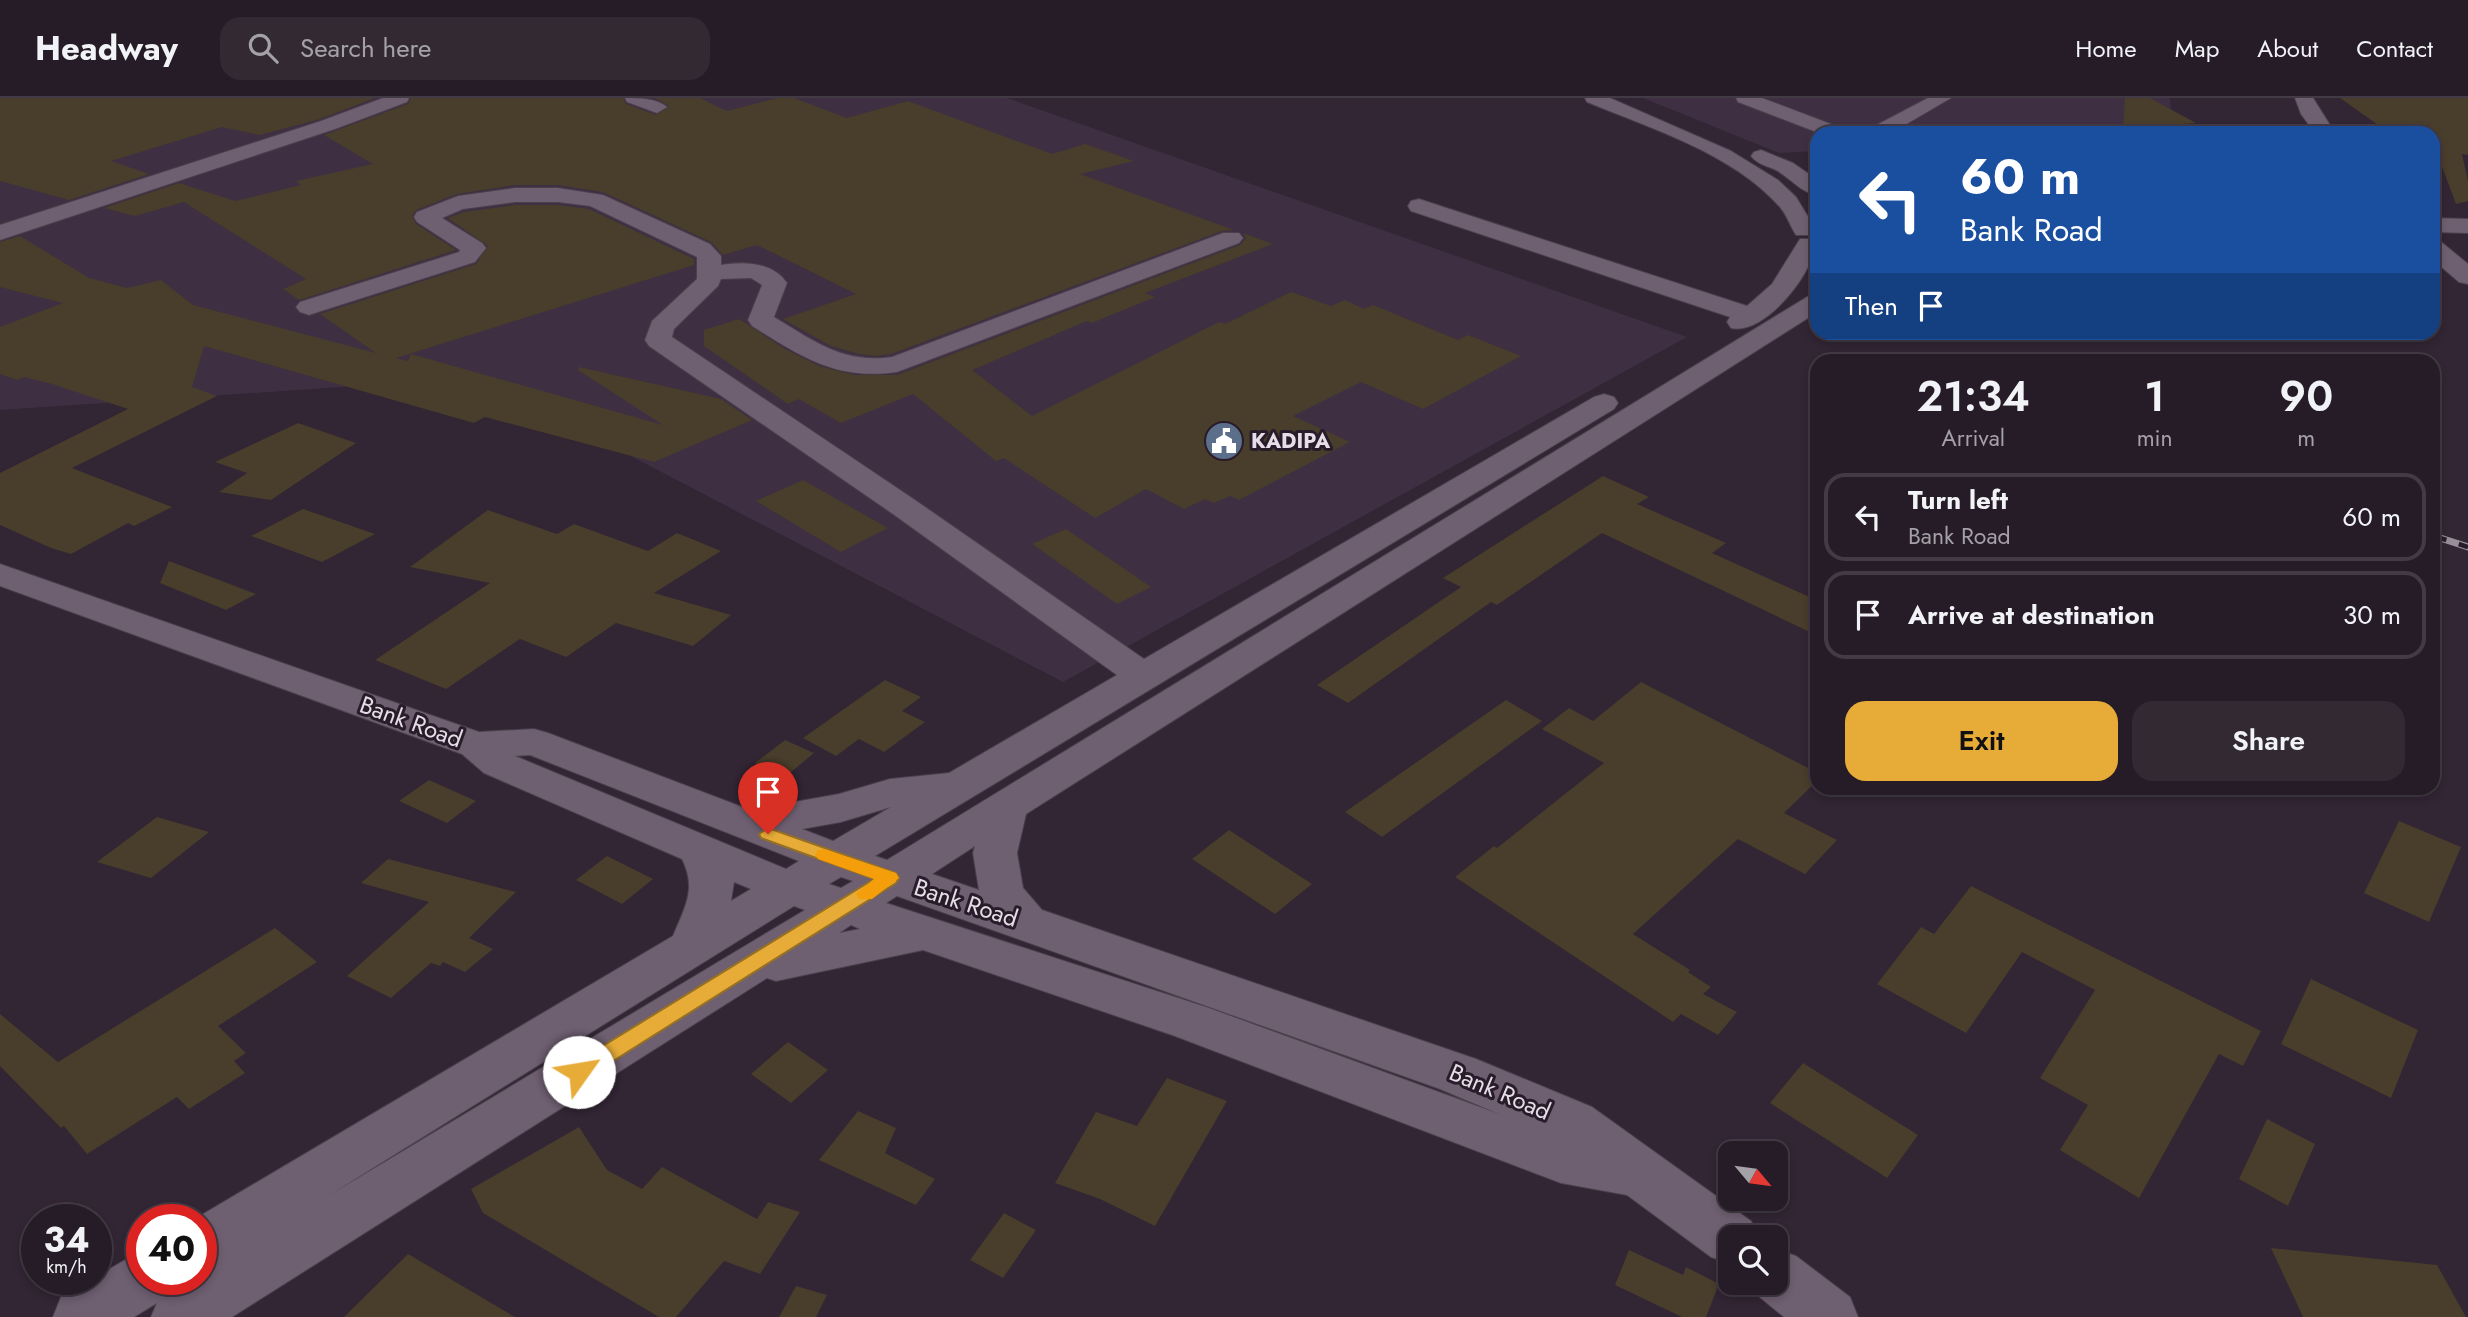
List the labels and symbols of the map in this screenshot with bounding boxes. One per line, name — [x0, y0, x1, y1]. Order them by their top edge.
public building icon: KADIPA — [1203, 420, 1245, 462]
place label: KADIPA — [1251, 426, 1331, 456]
street label: Bank Road — [355, 687, 467, 756]
pin — [738, 762, 798, 834]
street label: Bank Road — [910, 869, 1022, 936]
position arrow — [542, 1035, 616, 1109]
street label: Bank Road — [1444, 1055, 1556, 1129]
north arrow — [1718, 1141, 1788, 1211]
speed limit sign: 40 — [126, 1204, 217, 1295]

